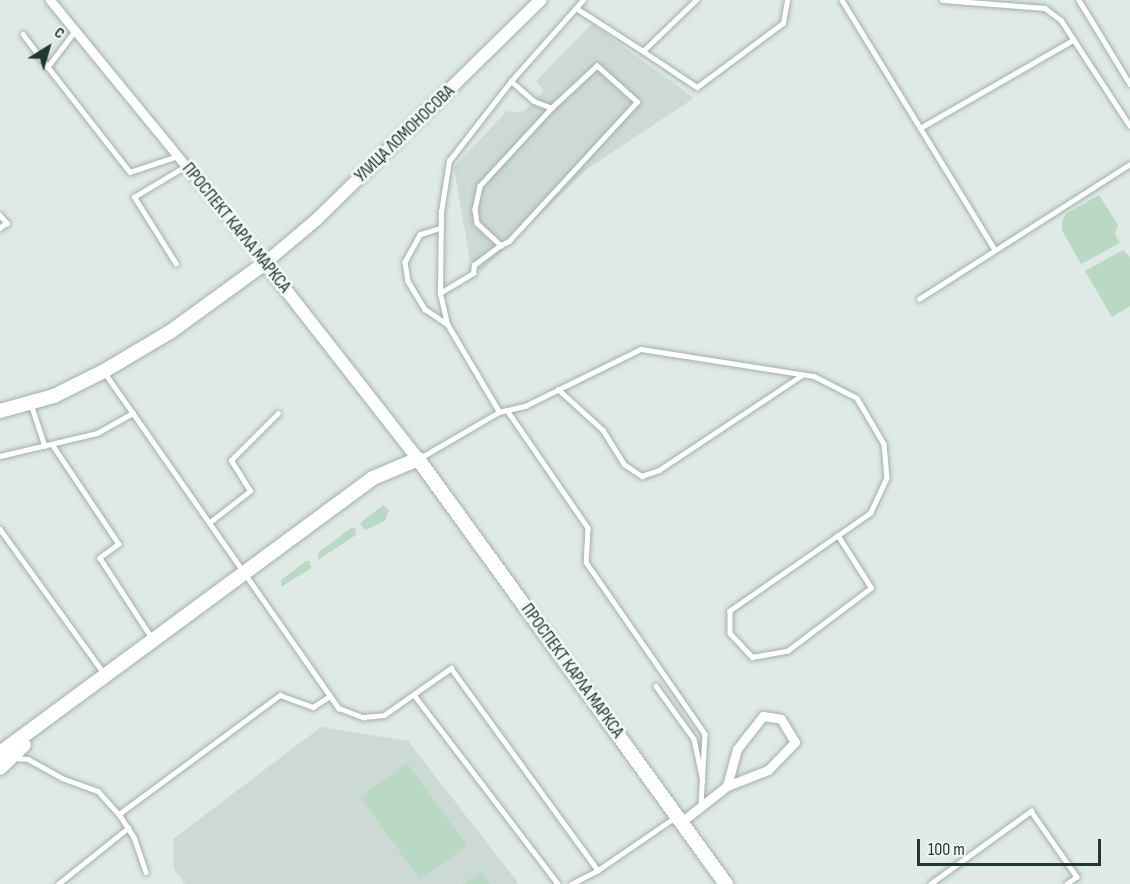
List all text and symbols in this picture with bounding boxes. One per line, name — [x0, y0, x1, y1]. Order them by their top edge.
north arrow — [18, 18, 78, 78]
text: С — [50, 23, 68, 43]
street label: УЛИЦА ЛОМОНОСОВА — [351, 81, 459, 187]
street label: ПРОСПЕКТ КАРЛА МАРКСА — [177, 159, 295, 297]
street label: ПРОСПЕКТ КАРЛА МАРКСА — [516, 600, 628, 742]
scale bar — [920, 827, 1104, 865]
text: 100 m — [928, 839, 965, 860]

